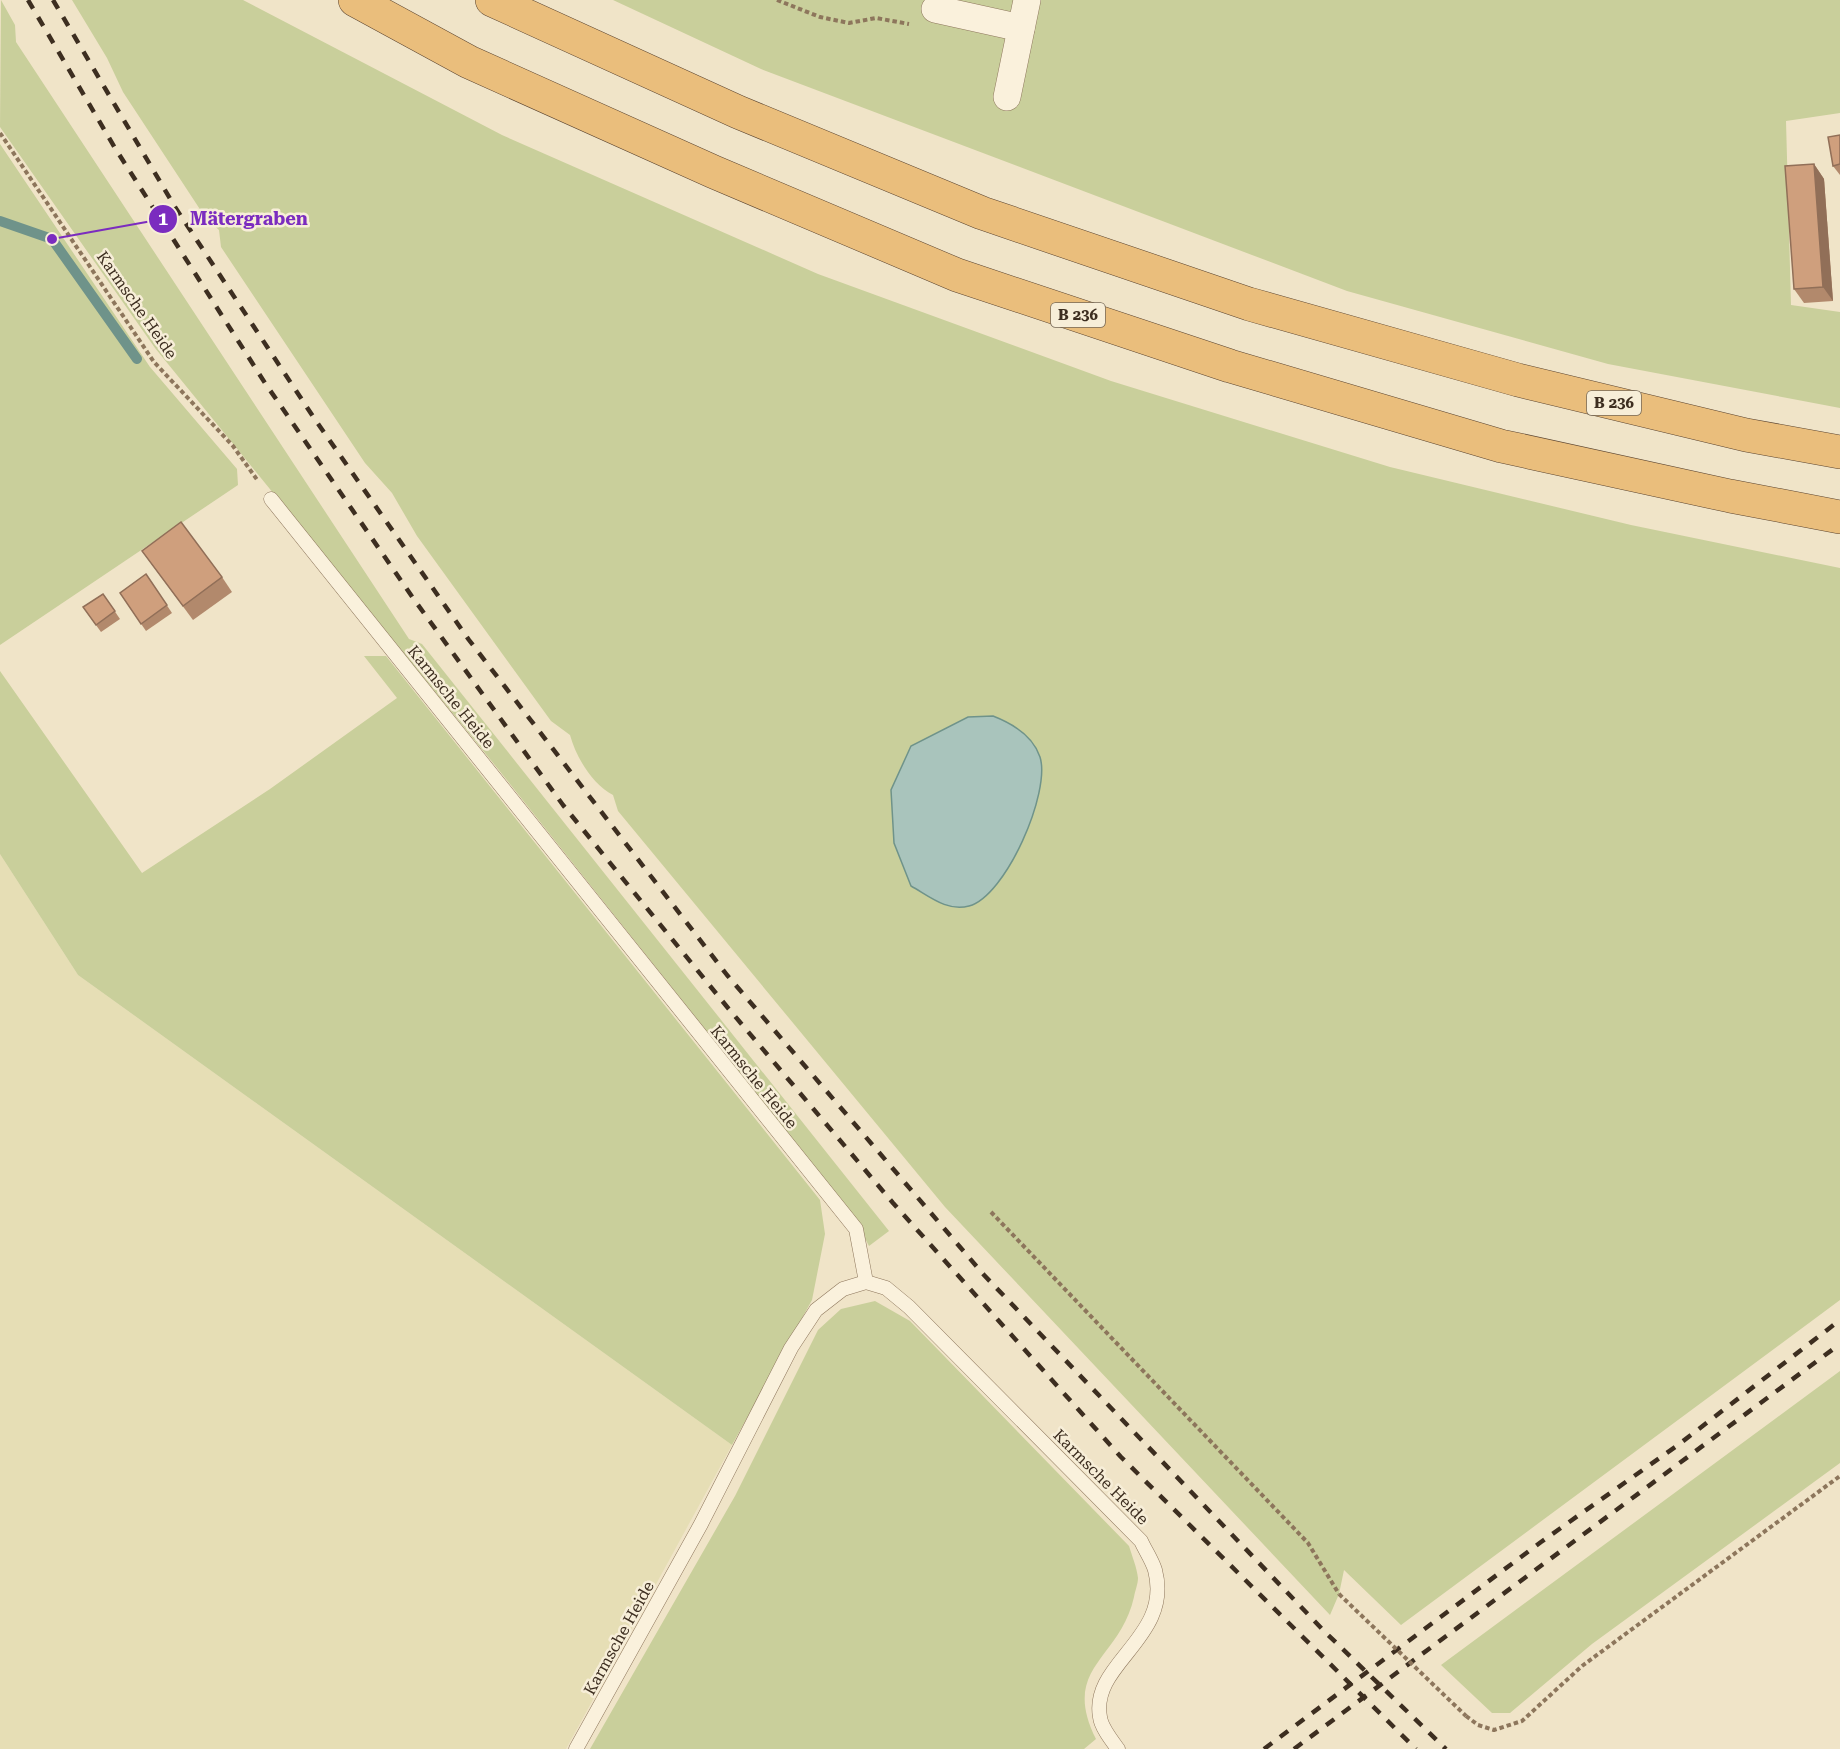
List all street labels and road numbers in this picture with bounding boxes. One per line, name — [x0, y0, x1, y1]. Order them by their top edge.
street label: Karmsche Heide — [93, 248, 181, 363]
road number: B 236 — [1051, 303, 1105, 327]
road number: B 236 — [1587, 391, 1641, 415]
street label: Karmsche Heide — [404, 642, 498, 752]
street label: Karmsche Heide — [707, 1022, 801, 1132]
street label: Karmsche Heide — [1049, 1425, 1153, 1529]
street label: Karmsche Heide — [580, 1578, 658, 1698]

